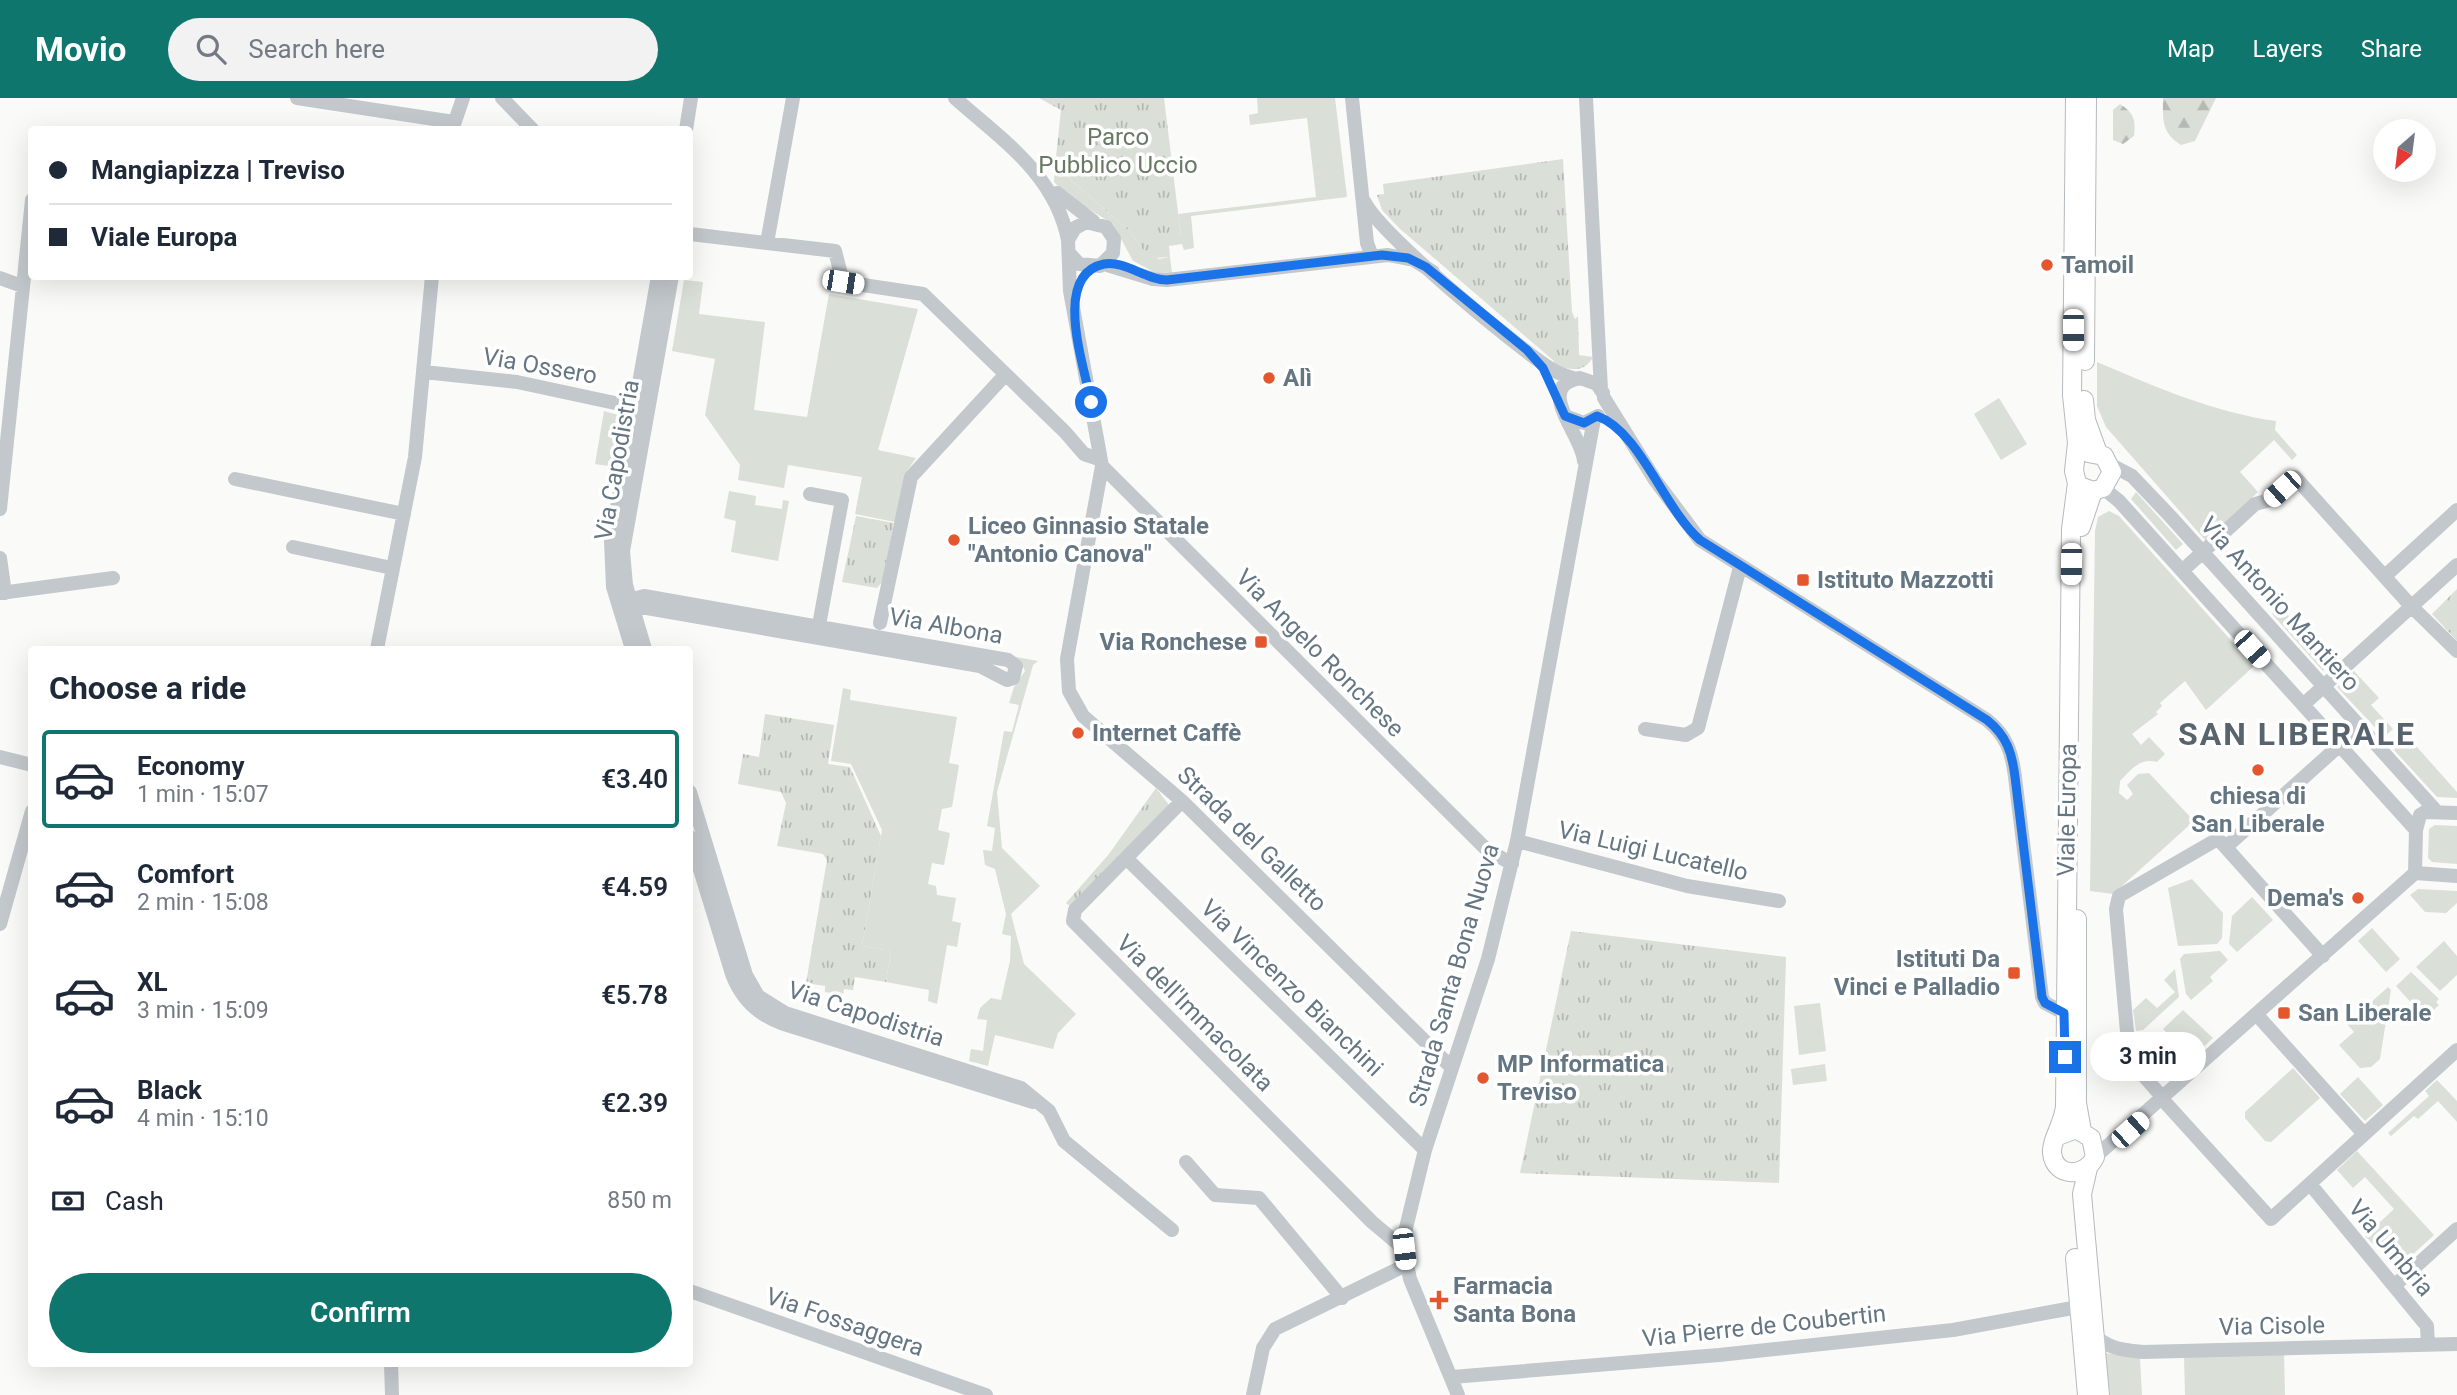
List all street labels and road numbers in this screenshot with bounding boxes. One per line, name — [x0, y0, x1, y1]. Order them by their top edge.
street label: Via Ossero — [481, 342, 599, 390]
street label: Via Capodistria — [589, 377, 645, 543]
street label: Via Antonio Mantiero — [2195, 511, 2365, 697]
street label: Via Angelo Ronchese — [1230, 563, 1410, 743]
street label: Via Albona — [887, 602, 1005, 650]
street label: Viale Europa — [2052, 743, 2082, 877]
street label: Strada del Galletto — [1172, 761, 1332, 917]
street label: Via Luigi Lucatello — [1555, 816, 1751, 886]
street label: Strada Santa Bona Nuova — [1403, 840, 1505, 1110]
street label: Via Vincenzo Bianchini — [1195, 894, 1389, 1082]
street label: Via dell'Immacolata — [1111, 929, 1279, 1097]
street label: Via Capodistria — [784, 976, 948, 1052]
street label: Via Umbria — [2343, 1194, 2439, 1302]
street label: Via Fossaggera — [762, 1282, 928, 1362]
street label: Via Pierre de Coubertin — [1641, 1299, 1887, 1353]
street label: Via Cisole — [2219, 1311, 2325, 1341]

